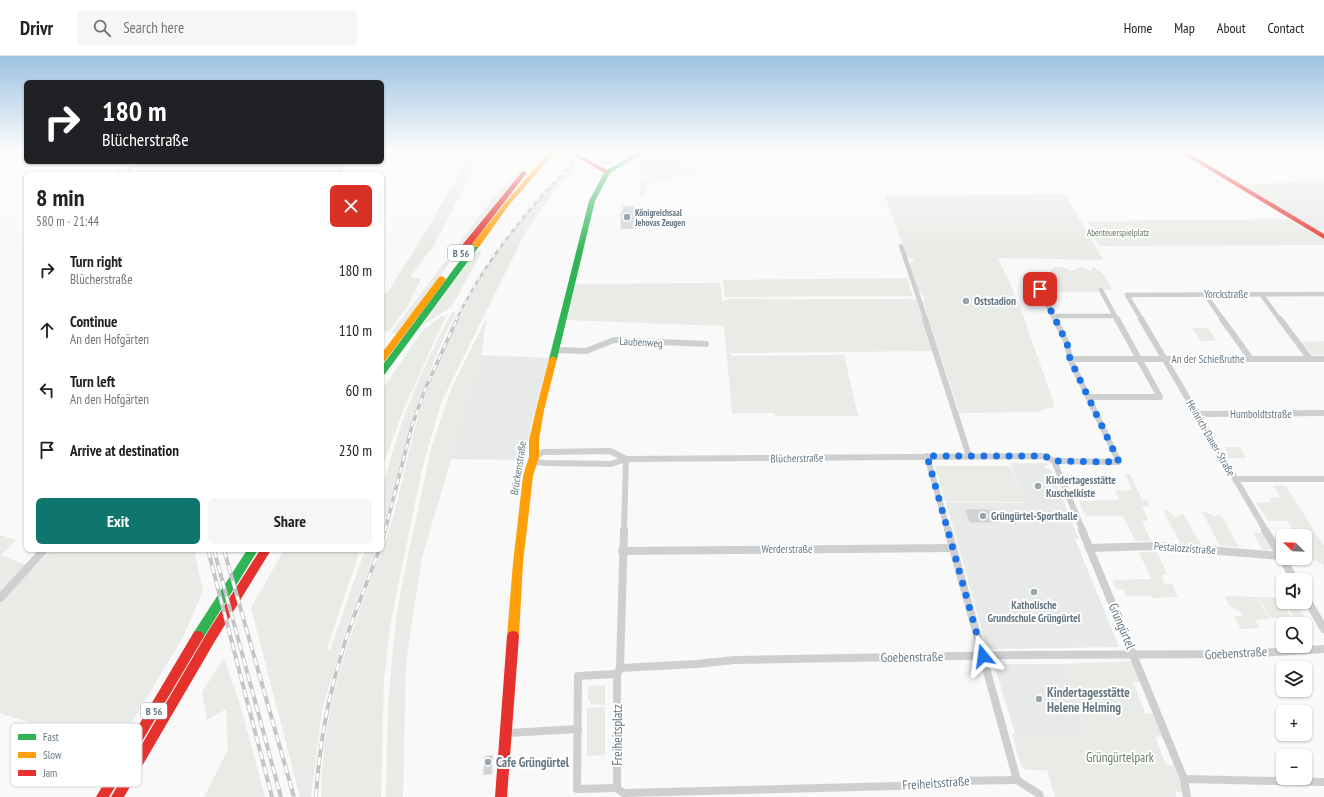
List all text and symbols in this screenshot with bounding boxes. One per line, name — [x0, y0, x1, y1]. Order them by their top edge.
search box — [77, 10, 357, 46]
text: Drivr — [20, 16, 53, 40]
icon: search — [91, 17, 113, 39]
text: Search here — [123, 18, 184, 37]
text: Home — [1124, 19, 1152, 37]
text: Map — [1174, 19, 1195, 37]
text: About — [1217, 19, 1246, 37]
text: Contact — [1268, 19, 1304, 37]
text: 180 m — [102, 92, 166, 129]
icon: right — [36, 96, 88, 148]
text: Blücherstraße — [102, 128, 189, 151]
text: 8 min — [36, 182, 84, 213]
button: close — [330, 185, 372, 227]
place label: Königreichsaal Jehovas Zeugen — [634, 207, 685, 228]
marker: Königreichsaal Jehovas Zeugen — [622, 212, 632, 222]
text: 580 m · 21:44 — [36, 213, 99, 230]
park label: Abenteuerspielplatz — [1087, 227, 1149, 238]
road number: B 56 — [448, 245, 474, 261]
text: Turn right — [70, 252, 122, 271]
icon: right — [36, 259, 58, 281]
text: 180 m — [339, 261, 372, 280]
text: Blücherstraße — [70, 271, 133, 288]
pin — [1023, 272, 1057, 306]
icon: arrive — [1029, 278, 1051, 300]
street label: Yorckstraße — [1204, 287, 1249, 301]
place label: Oststadion — [974, 294, 1016, 308]
marker: Oststadion — [961, 296, 971, 306]
text: Continue — [70, 312, 117, 331]
icon: ahead — [36, 319, 58, 341]
text: 110 m — [339, 321, 372, 340]
text: An den Hofgärten — [70, 331, 149, 348]
street label: Laubenweg — [619, 334, 663, 350]
street label: An der Schießruthe — [1172, 352, 1245, 366]
text: Turn left — [70, 372, 115, 391]
icon: left — [36, 379, 58, 401]
text: 60 m — [346, 381, 372, 400]
text: An den Hofgärten — [70, 391, 149, 408]
street label: Heinrich-Dauer-Straße — [1183, 397, 1239, 479]
street label: Humboldtstraße — [1230, 407, 1292, 421]
icon: arrive — [36, 439, 58, 461]
street label: Brückenstraße — [507, 440, 529, 496]
text: Arrive at destination — [70, 441, 179, 460]
text: 230 m — [339, 441, 372, 460]
street label: Blücherstraße — [770, 451, 824, 465]
place label: Kindertagesstätte Kuschelkiste — [1046, 473, 1116, 500]
marker: Kindertagesstätte Kuschelkiste — [1033, 481, 1043, 491]
button: Exit — [36, 498, 200, 544]
button: Share — [208, 498, 372, 544]
place label: Grüngürtel-Sporthalle — [991, 509, 1078, 523]
marker: Grüngürtel-Sporthalle — [978, 511, 988, 521]
north arrow — [1276, 529, 1312, 565]
map controls — [1276, 529, 1312, 785]
street label: Pestalozzistraße — [1154, 539, 1217, 557]
street label: Werderstraße — [762, 542, 813, 556]
button: sound — [1276, 573, 1312, 609]
marker: Katholische Grundschule Grüngürtel — [1029, 587, 1039, 597]
place label: Katholische Grundschule Grüngürtel — [988, 598, 1081, 625]
street label: Grüngürtel — [1105, 600, 1139, 652]
button: search — [1276, 617, 1312, 653]
position arrow — [962, 635, 1004, 677]
street label: Goebenstraße — [1204, 643, 1268, 663]
street label: Goebenstraße — [881, 648, 943, 666]
button: layers — [1276, 661, 1312, 697]
place label: Kindertagesstätte Helene Helming — [1047, 684, 1130, 716]
marker: Kindertagesstätte Helene Helming — [1034, 694, 1044, 704]
road number: B 56 — [141, 703, 167, 719]
street label: Freiheitsplatz — [609, 704, 626, 766]
button: + — [1276, 705, 1312, 741]
legend — [10, 723, 142, 787]
text: Fast — [43, 730, 59, 744]
text: Slow — [43, 748, 62, 762]
park label: Grüngürtelpark — [1086, 749, 1154, 766]
button: − — [1276, 749, 1312, 785]
place label: Cafe Grüngürtel — [496, 754, 570, 771]
marker: Cafe Grüngürtel — [483, 757, 493, 767]
text: Jam — [42, 766, 57, 780]
street label: Freiheitsstraße — [902, 772, 970, 794]

